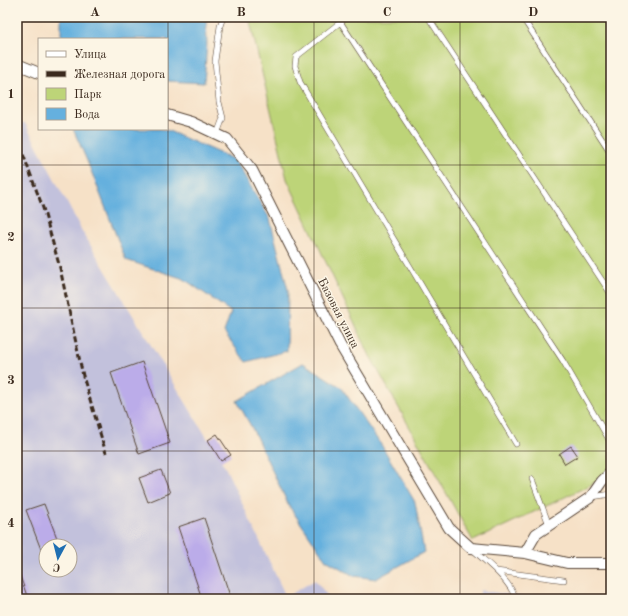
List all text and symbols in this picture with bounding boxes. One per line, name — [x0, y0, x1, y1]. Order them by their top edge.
text: A — [90, 6, 100, 19]
text: B — [236, 6, 246, 19]
text: C — [383, 6, 391, 19]
text: D — [528, 6, 538, 19]
legend — [38, 38, 168, 130]
text: Улица — [74, 49, 107, 61]
text: Железная дорога — [74, 69, 165, 81]
text: 1 — [7, 88, 15, 101]
text: Парк — [74, 89, 102, 101]
text: Вода — [74, 109, 100, 121]
text: 2 — [7, 231, 15, 244]
street label: Базовая улица — [315, 276, 361, 351]
text: 3 — [7, 374, 15, 387]
text: 4 — [7, 517, 15, 530]
north arrow — [38, 538, 78, 578]
text: С — [53, 561, 61, 572]

